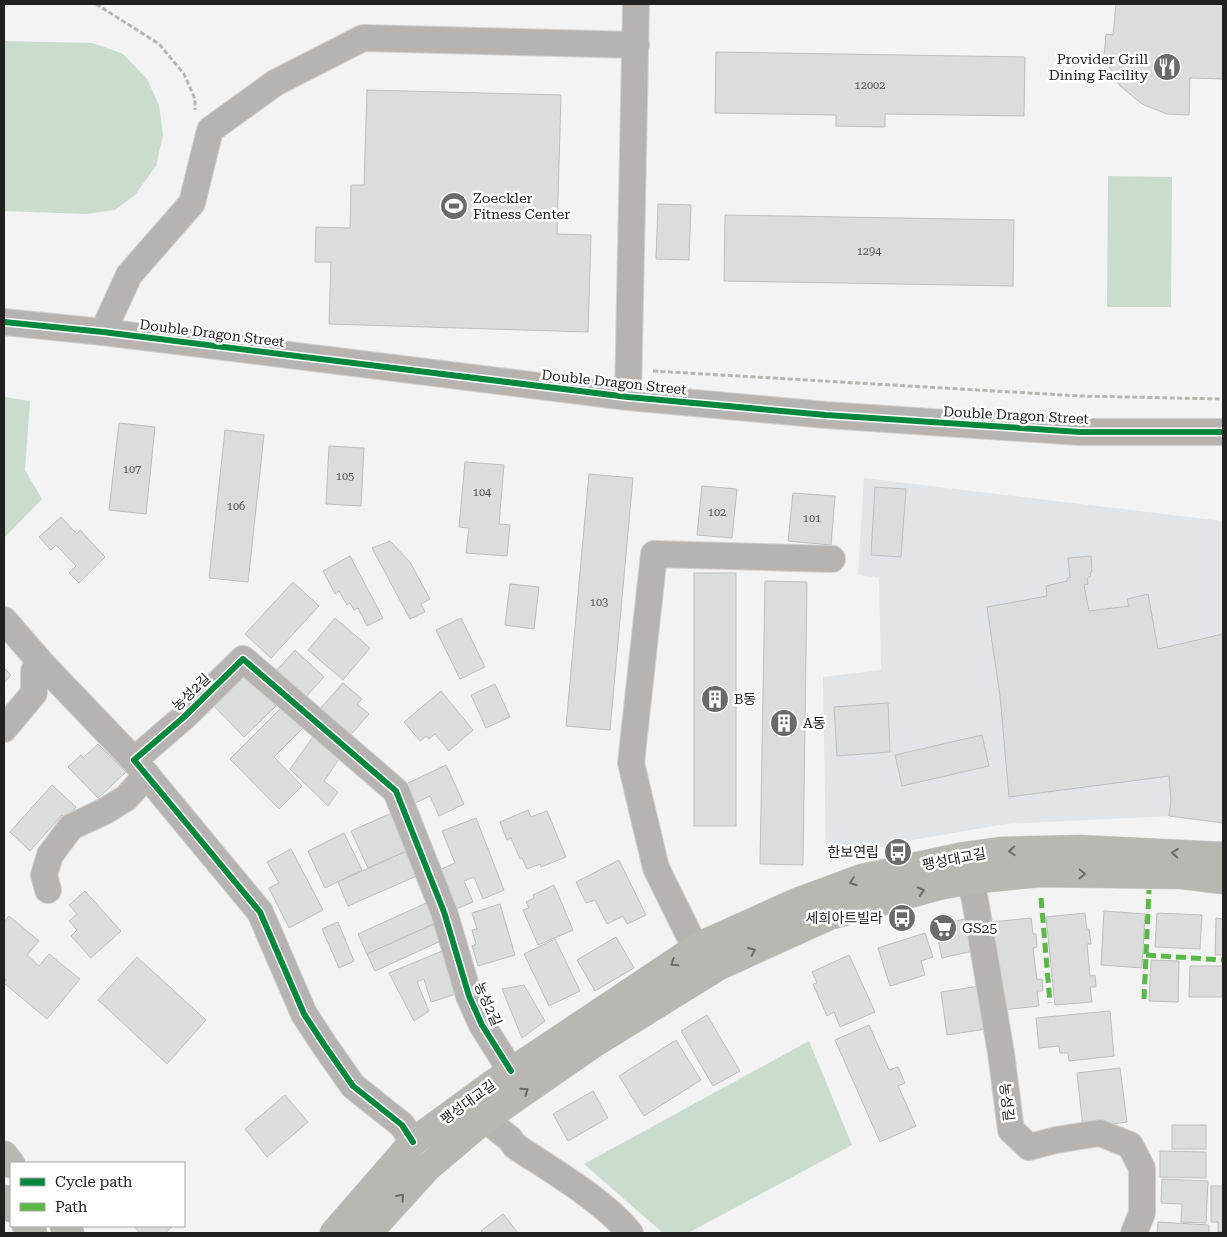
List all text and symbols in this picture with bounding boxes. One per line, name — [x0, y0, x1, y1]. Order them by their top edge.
place label: Provider Grill Dining Facility — [1049, 51, 1149, 83]
restaurant icon: Provider Grill Dining Facility — [1152, 52, 1182, 82]
house number: 12002 — [855, 79, 885, 92]
place label: Zoeckler Fitness Center — [473, 190, 570, 222]
sports icon: Zoeckler Fitness Center — [439, 191, 469, 221]
house number: 1294 — [857, 245, 882, 258]
street label: Double Dragon Street — [139, 316, 285, 350]
street label: Double Dragon Street — [541, 366, 687, 398]
street label: Double Dragon Street — [943, 403, 1089, 427]
house number: 107 — [123, 463, 141, 476]
house number: 105 — [336, 470, 354, 483]
house number: 104 — [473, 486, 492, 499]
house number: 106 — [227, 500, 245, 513]
house number: 102 — [708, 506, 726, 519]
house number: 101 — [803, 512, 821, 525]
house number: 103 — [590, 596, 608, 609]
street label: 농성2길 — [169, 670, 213, 714]
building icon: B동 — [700, 684, 730, 714]
place label: B동 — [734, 691, 756, 707]
building icon: A동 — [769, 708, 799, 738]
place label: A동 — [803, 715, 826, 731]
bus stop icon: 한보연립 — [883, 837, 913, 867]
place label: 한보연립 — [827, 844, 879, 860]
street label: 팽성대교길 — [921, 845, 987, 873]
one-way arrow — [1008, 845, 1016, 856]
one-way arrow — [1170, 847, 1178, 858]
one-way arrow — [1078, 868, 1086, 879]
one-way arrow — [849, 876, 858, 886]
one-way arrow — [917, 886, 925, 896]
bus stop icon: 세희아트빌라 — [887, 903, 917, 933]
place label: 세희아트빌라 — [806, 910, 883, 926]
supermarket icon: GS25 — [928, 913, 958, 943]
place label: GS25 — [962, 920, 997, 936]
one-way arrow — [747, 947, 756, 957]
one-way arrow — [670, 957, 680, 966]
street label: 농성2길 — [471, 980, 505, 1028]
street label: 팽성대교길 — [437, 1077, 499, 1127]
street label: 농성길 — [997, 1082, 1017, 1122]
one-way arrow — [519, 1088, 529, 1097]
legend — [10, 1162, 185, 1227]
text: Cycle path — [55, 1173, 133, 1191]
one-way arrow — [395, 1194, 404, 1203]
text: Path — [55, 1198, 88, 1216]

